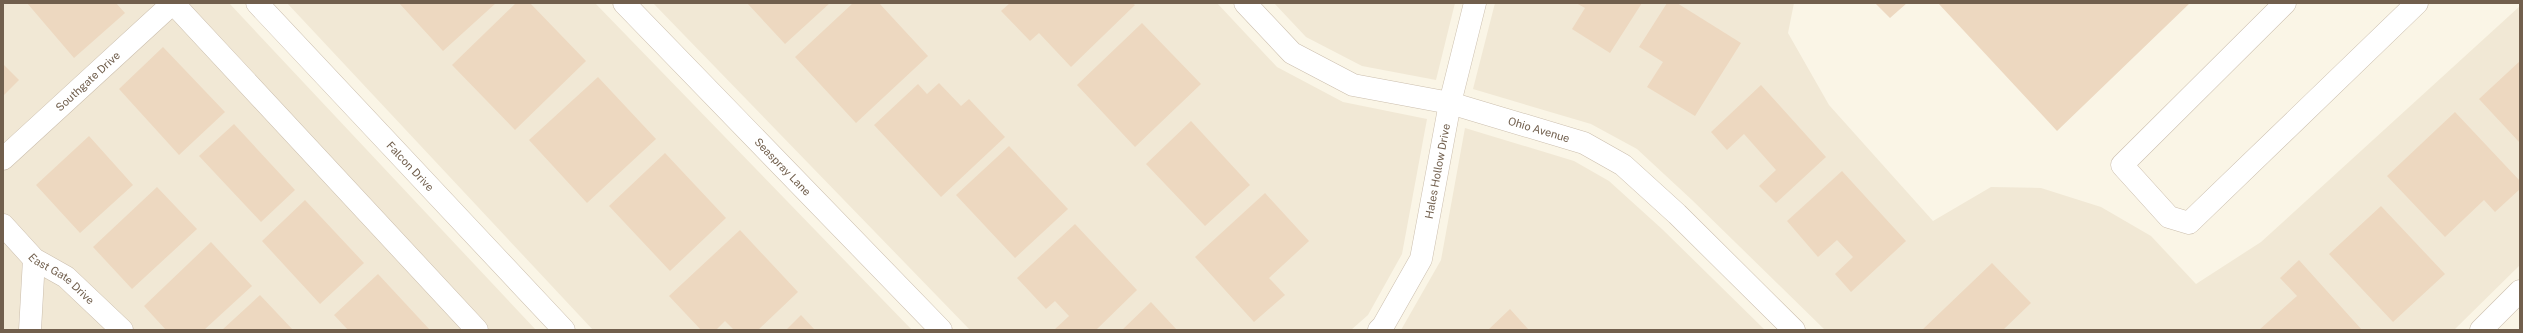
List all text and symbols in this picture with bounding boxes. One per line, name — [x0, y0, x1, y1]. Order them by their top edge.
street label: Southgate Drive — [53, 49, 122, 114]
street label: Ohio Avenue — [1507, 115, 1571, 144]
street label: Hales Hollow Drive — [1423, 123, 1452, 220]
street label: Seaspray Lane — [752, 136, 813, 198]
street label: Falcon Drive — [384, 139, 436, 193]
street label: East Gate Drive — [26, 251, 97, 306]

